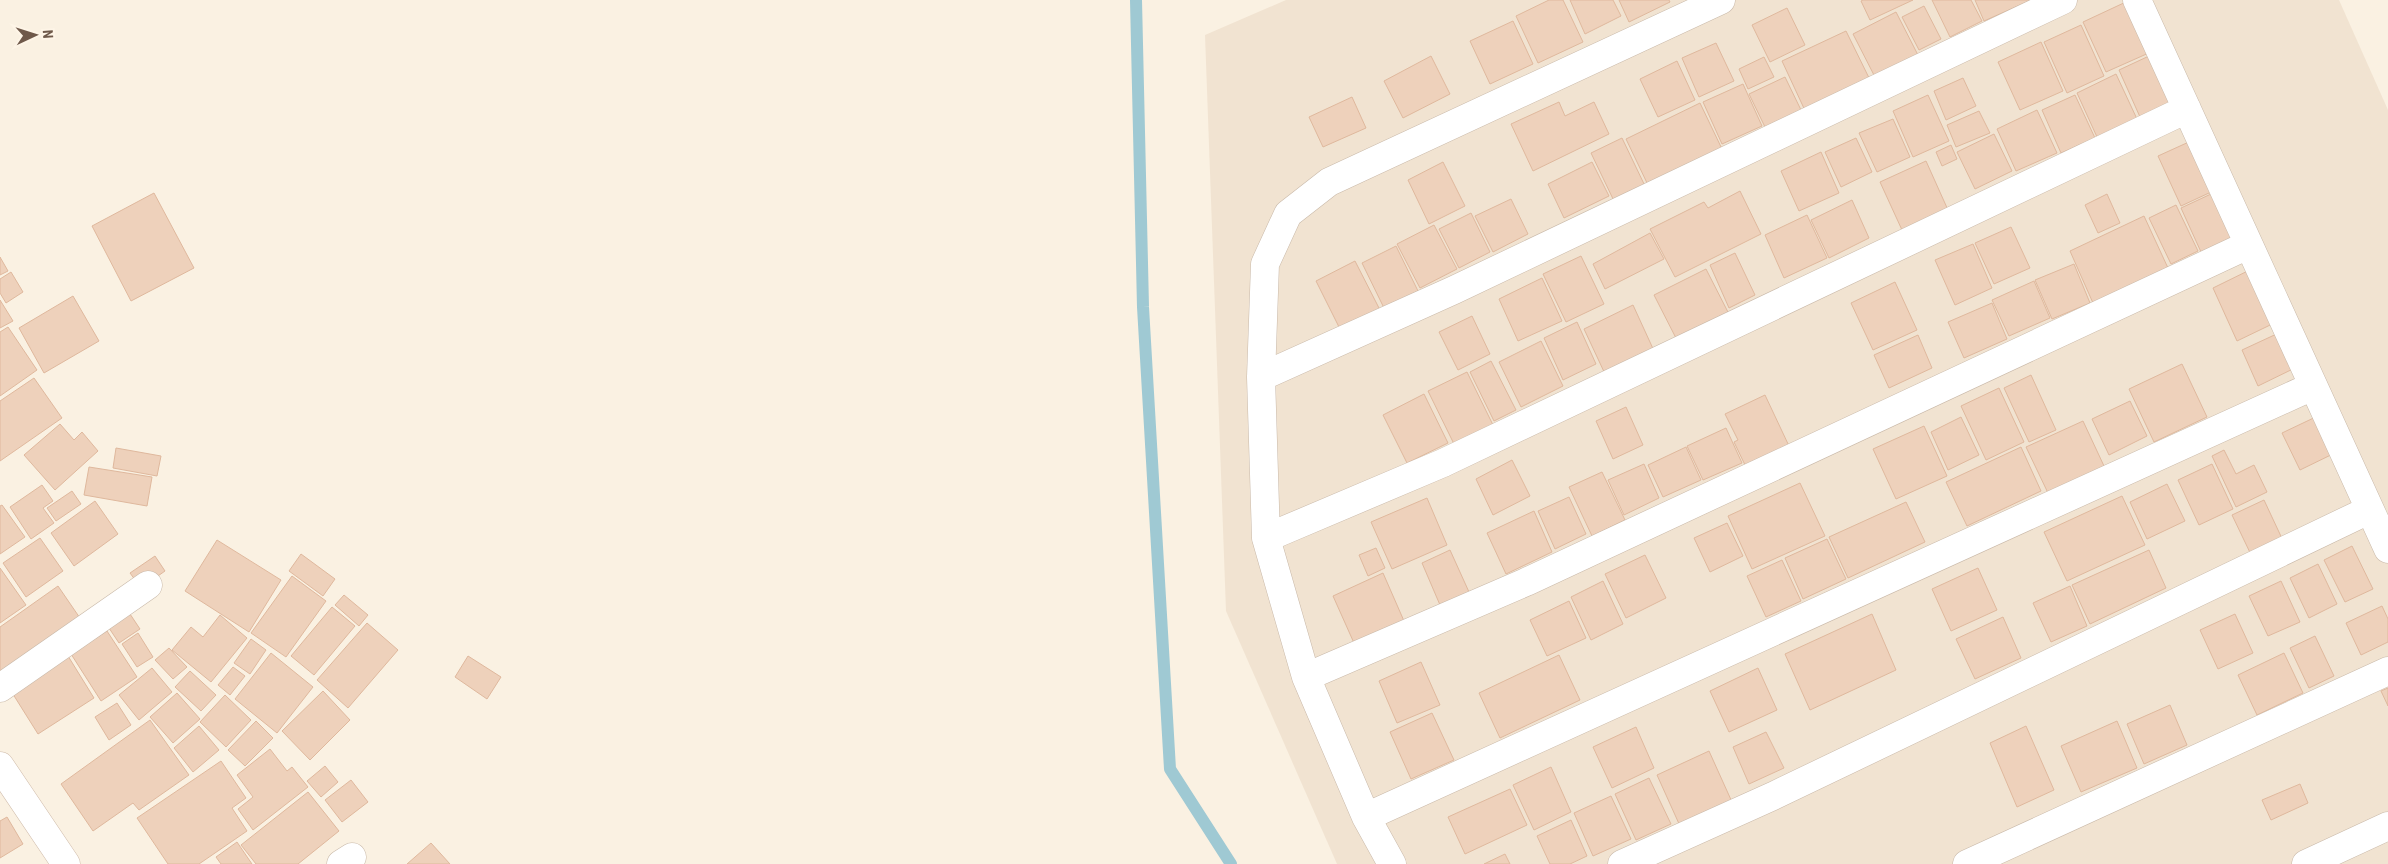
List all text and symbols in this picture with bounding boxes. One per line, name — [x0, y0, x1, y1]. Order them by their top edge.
north arrow — [10, 10, 60, 60]
text: N — [40, 29, 56, 39]

